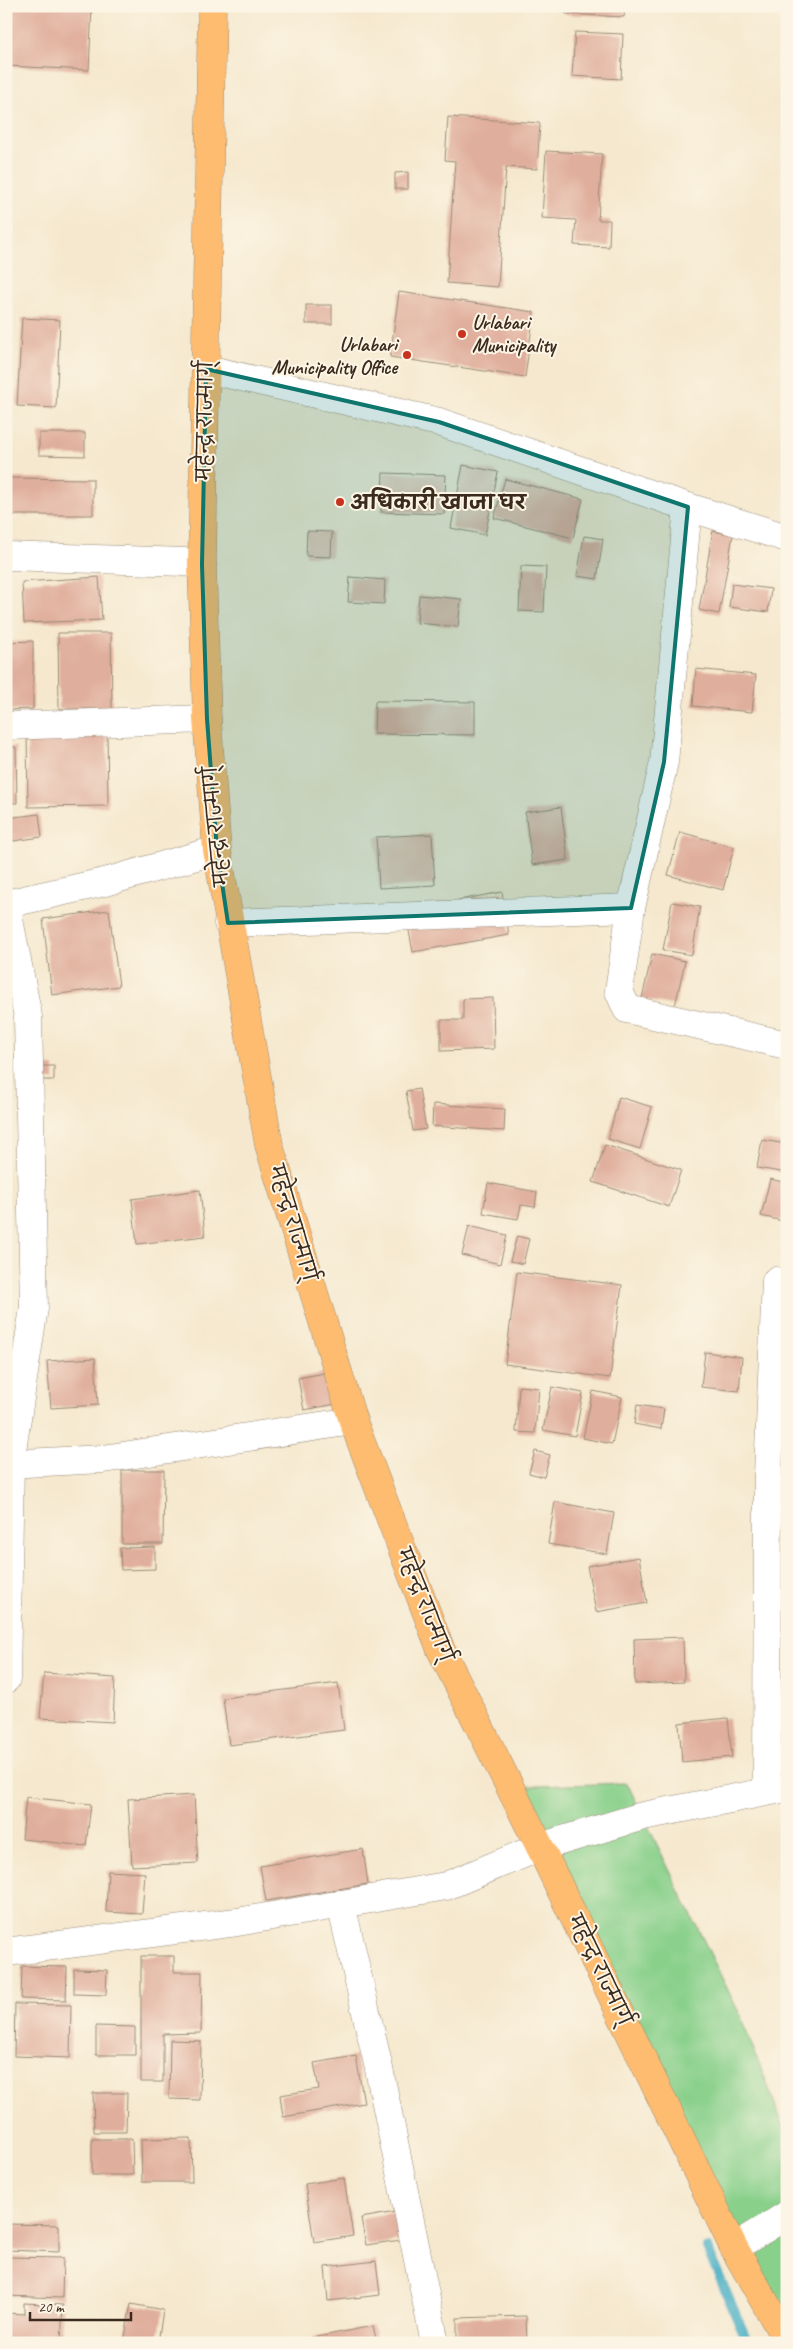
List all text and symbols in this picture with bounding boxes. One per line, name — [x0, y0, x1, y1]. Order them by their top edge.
place label: Urlabari Municipality — [472, 310, 558, 358]
marker: Urlabari Municipality — [456, 328, 468, 340]
place label: Urlabari Municipality Office — [272, 332, 400, 380]
marker: Urlabari Municipality Office — [401, 349, 413, 361]
street label: महेन्द्र राज्मार्ग् — [187, 360, 222, 482]
place label: अधिकारी खाजा घर — [350, 487, 528, 515]
marker: अधिकारी खाजा घर — [334, 496, 346, 508]
street label: महेन्द्र राज्मार्ग् — [193, 764, 238, 889]
street label: महेन्द्र राज्मार्ग् — [260, 1160, 327, 1286]
street label: महेन्द्र राज्मार्ग् — [388, 1542, 463, 1667]
street label: महेन्द्र राज्मार्ग् — [559, 1908, 642, 2032]
scale bar — [30, 2289, 131, 2321]
text: 20 m — [38, 2298, 65, 2317]

